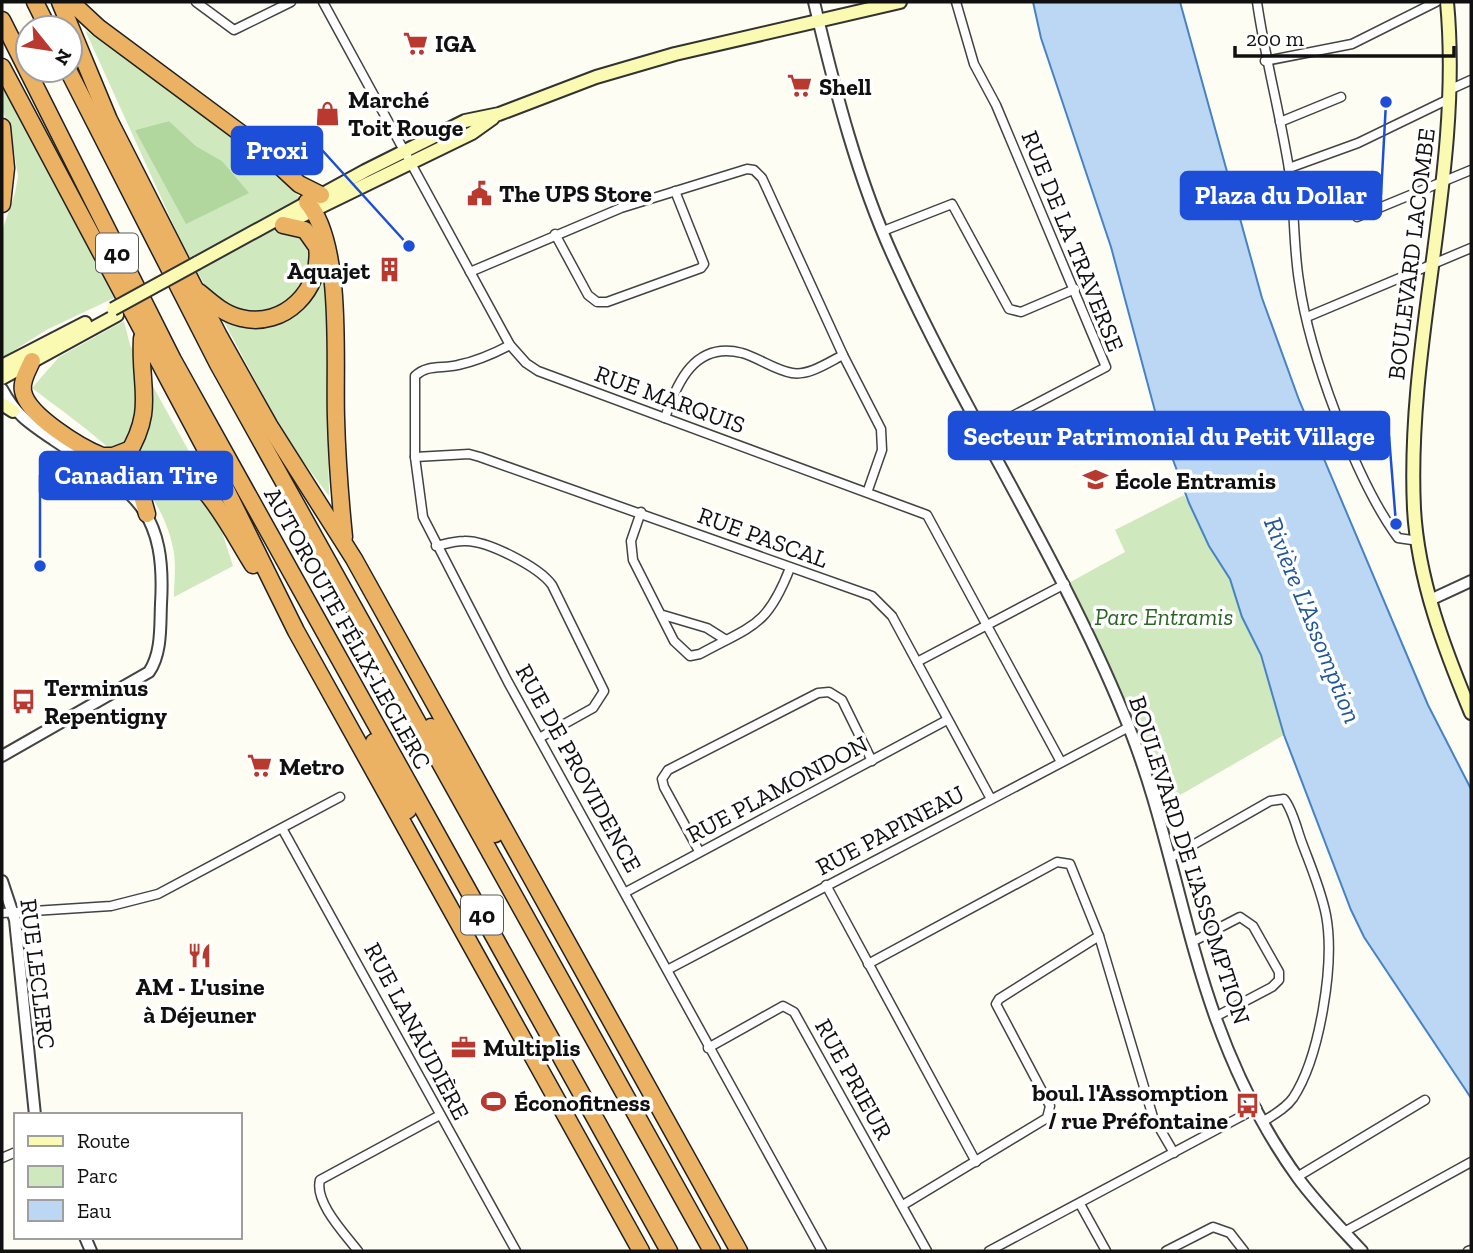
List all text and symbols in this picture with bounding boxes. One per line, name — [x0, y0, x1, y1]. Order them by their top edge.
north arrow — [14, 14, 84, 84]
scale bar — [1235, 14, 1454, 58]
text: 200 m — [1246, 26, 1304, 51]
supermarket icon: IGA — [401, 29, 429, 57]
place label: IGA — [435, 29, 476, 58]
text: N — [50, 45, 77, 69]
supermarket icon: Shell — [785, 72, 813, 100]
place label: Shell — [819, 72, 872, 101]
place label: Marché Toit Rouge — [348, 85, 464, 142]
shop icon: Marché Toit Rouge — [314, 99, 342, 127]
street label: RUE DE LA TRAVERSE — [1015, 126, 1131, 356]
callout: Proxi — [232, 127, 322, 174]
street label: BOULEVARD LACOMBE — [1381, 127, 1441, 381]
text: Proxi — [246, 134, 308, 166]
callout: Plaza du Dollar — [1181, 172, 1381, 219]
public building icon: The UPS Store — [465, 179, 493, 207]
place label: The UPS Store — [499, 179, 652, 208]
text: Plaza du Dollar — [1195, 179, 1367, 211]
road number: 40 — [96, 234, 138, 272]
place label: Aquajet — [287, 256, 370, 285]
building icon: Aquajet — [376, 256, 404, 284]
street label: RUE MARQUIS — [591, 358, 749, 440]
callout: Secteur Patrimonial du Petit Village — [949, 412, 1389, 459]
text: Secteur Patrimonial du Petit Village — [963, 420, 1375, 452]
callout: Canadian Tire — [40, 452, 232, 499]
text: Canadian Tire — [54, 459, 218, 491]
school or university icon: École Entramis — [1081, 466, 1109, 494]
place label: École Entramis — [1115, 466, 1276, 495]
street label: AUTOROUTE FÉLIX-LECLERC — [258, 482, 438, 774]
street label: RUE PASCAL — [694, 500, 832, 574]
water label: Rivière L'Assomption — [1257, 512, 1369, 728]
park label: Parc Entramis — [1094, 602, 1234, 631]
street label: RUE DE PROVIDENCE — [510, 659, 648, 877]
place label: Terminus Repentigny — [44, 673, 167, 730]
bus stop icon: Terminus Repentigny — [10, 687, 38, 715]
street label: BOULEVARD DE L'ASSOMPTION — [1123, 692, 1257, 1028]
street label: RUE PLAMONDON — [681, 729, 873, 849]
supermarket icon: Metro — [245, 752, 273, 780]
place label: Metro — [279, 752, 345, 781]
street label: RUE PAPINEAU — [811, 779, 969, 881]
road number: 40 — [461, 896, 503, 934]
street label: RUE LECLERC — [14, 897, 62, 1051]
street label: RUE LANAUDIÈRE — [358, 938, 476, 1124]
restaurant icon: AM - L'usine à Déjeuner — [186, 941, 214, 969]
place label: AM - L'usine à Déjeuner — [135, 972, 265, 1029]
street label: RUE PRIEUR — [809, 1014, 899, 1145]
office icon: Multiplis — [449, 1033, 477, 1061]
place label: Multiplis — [483, 1033, 581, 1062]
place label: boul. l'Assomption / rue Préfontaine — [1031, 1078, 1228, 1135]
sports icon: Éconofitness — [480, 1088, 508, 1116]
place label: Éconofitness — [514, 1088, 651, 1117]
bus stop icon: boul. l'Assomption / rue Préfontaine — [1234, 1092, 1262, 1120]
legend — [14, 1113, 242, 1239]
text: Route — [77, 1128, 130, 1153]
text: Parc — [77, 1163, 118, 1188]
text: Eau — [77, 1198, 111, 1223]

